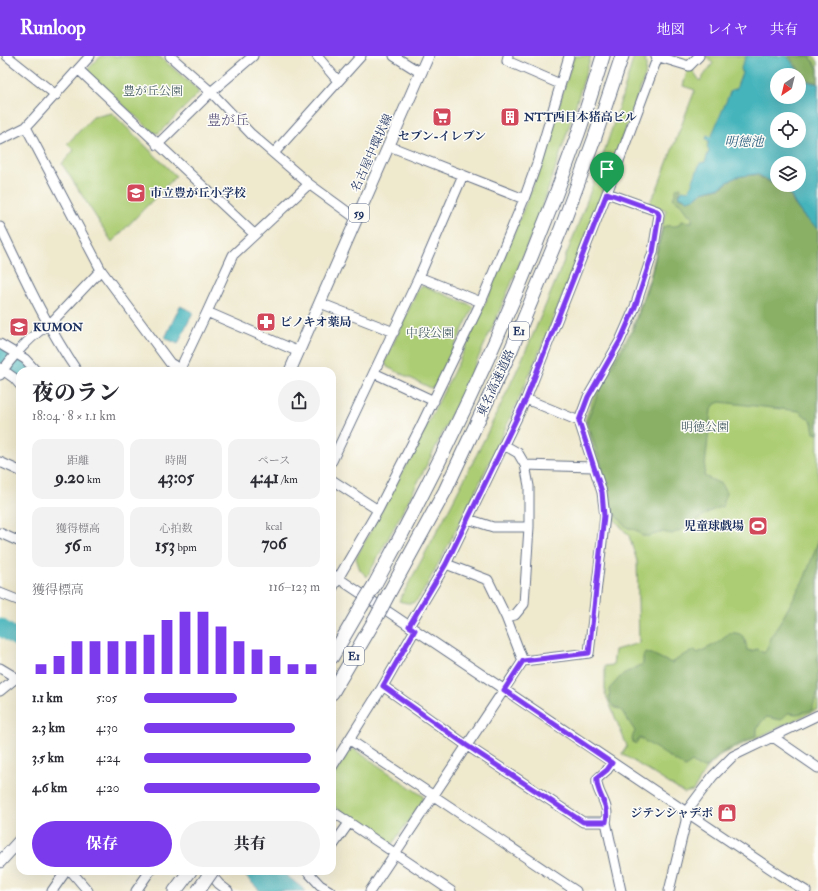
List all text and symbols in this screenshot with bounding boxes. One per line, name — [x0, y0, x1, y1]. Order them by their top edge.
text: Runloop — [20, 16, 86, 40]
text: 地図 — [657, 21, 685, 38]
text: レイヤ — [707, 21, 748, 38]
text: 共有 — [770, 21, 798, 38]
north arrow — [770, 68, 806, 104]
map controls — [770, 68, 806, 192]
park label: 豊が丘公園 — [123, 84, 183, 99]
supermarket icon: セブン-イレブン — [431, 106, 453, 128]
building icon: NTT西日本猪高ビル — [499, 106, 521, 128]
place label: NTT西日本猪高ビル — [523, 110, 637, 125]
district label: 豊が丘 — [207, 112, 249, 129]
street label: 名古屋中環状線 — [348, 112, 396, 194]
button: locate — [770, 112, 806, 148]
place label: セブン-イレブン — [398, 129, 486, 144]
water label: 明徳池 — [724, 134, 765, 150]
pin — [590, 152, 624, 193]
button: layers — [770, 156, 806, 192]
icon: arrive — [596, 158, 618, 180]
school or university icon: 市立豊が丘小学校 — [125, 182, 147, 204]
place label: 市立豊が丘小学校 — [150, 186, 246, 201]
road number: 59 — [349, 204, 369, 222]
pharmacy icon: ピノキオ薬局 — [255, 311, 277, 333]
place label: ピノキオ薬局 — [280, 315, 351, 330]
school or university icon: KUMON — [8, 316, 30, 338]
place label: KUMON — [33, 320, 83, 335]
road number: E1 — [509, 322, 529, 340]
park label: 中段公園 — [406, 326, 454, 341]
street label: 東名高速道路 — [474, 347, 518, 419]
text: 夜のラン — [32, 379, 120, 407]
button: share — [278, 380, 320, 422]
text: 18:04 · 8 × 1.1 km — [32, 408, 116, 424]
park label: 明徳公園 — [681, 420, 729, 435]
text: 距離 — [67, 454, 89, 467]
text: 時間 — [165, 454, 187, 467]
text: ペース — [258, 454, 290, 467]
text: 9.20 — [55, 467, 85, 488]
text: 43:05 — [158, 467, 194, 488]
text: 4:41 — [250, 467, 279, 488]
text: km — [85, 473, 101, 486]
text: /km — [279, 473, 298, 486]
sports icon: 児童球戯場 — [747, 515, 769, 537]
place label: 児童球戯場 — [684, 519, 744, 534]
text: kcal — [266, 520, 282, 533]
text: 獲得標高 — [56, 522, 100, 535]
text: 心拍数 — [160, 522, 193, 535]
text: 706 — [261, 533, 287, 554]
text: 56 — [65, 535, 81, 556]
text: 153 — [155, 535, 175, 556]
text: m — [81, 541, 91, 554]
text: bpm — [175, 541, 197, 554]
text: 116–123 m — [269, 579, 320, 595]
text: 獲得標高 — [32, 582, 84, 598]
road number: E1 — [344, 647, 364, 665]
text: 1.1 km — [32, 690, 63, 706]
text: 5:05 — [96, 690, 117, 706]
text: 2.3 km — [32, 720, 65, 736]
text: 4:30 — [96, 720, 118, 736]
text: 3.5 km — [32, 750, 64, 766]
text: 4:24 — [96, 750, 120, 766]
text: 4.6 km — [32, 780, 67, 796]
text: 4:20 — [96, 780, 119, 796]
shop icon: ジテンシャデポ — [716, 802, 738, 824]
place label: ジテンシャデポ — [630, 806, 713, 821]
button: 保存 — [32, 821, 172, 867]
button: 共有 — [180, 821, 320, 867]

